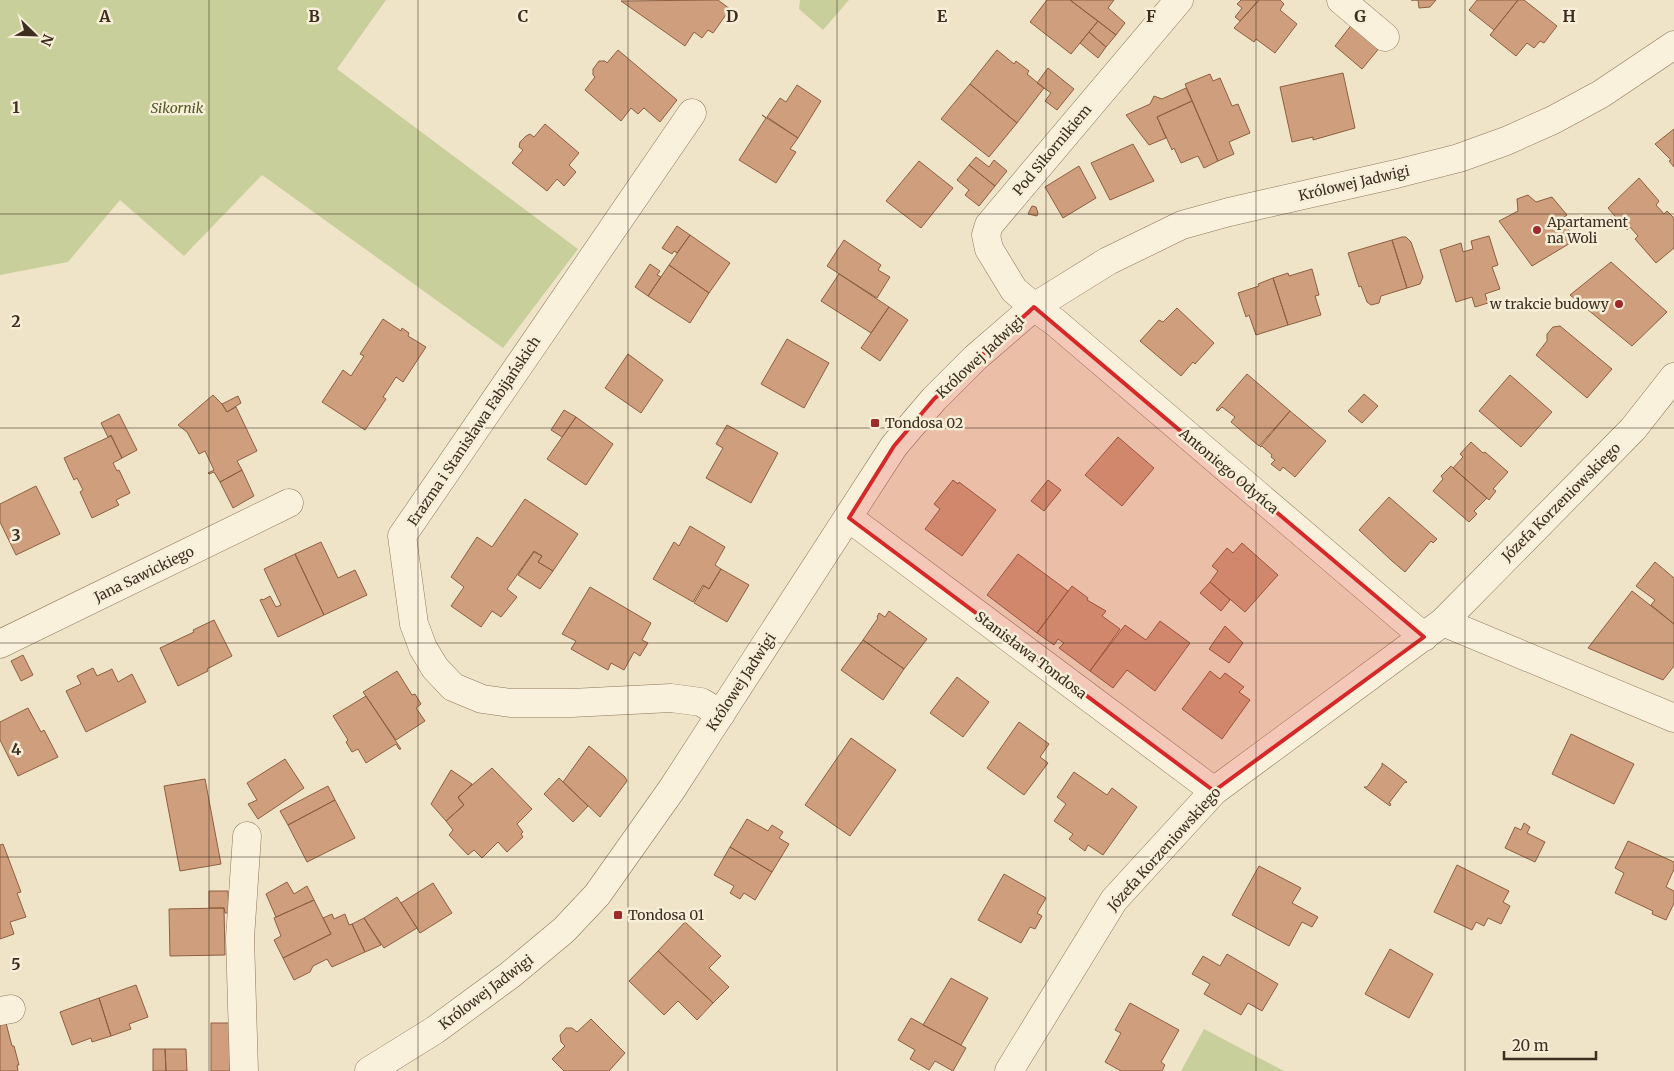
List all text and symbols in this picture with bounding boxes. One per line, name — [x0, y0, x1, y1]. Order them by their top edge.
text: A — [98, 6, 111, 26]
text: B — [308, 6, 320, 26]
text: C — [518, 6, 528, 26]
text: D — [726, 6, 738, 26]
text: E — [937, 6, 948, 26]
text: F — [1146, 6, 1156, 26]
text: G — [1354, 6, 1366, 26]
text: H — [1562, 6, 1576, 26]
north arrow — [10, 10, 60, 60]
text: N — [37, 31, 57, 49]
text: 1 — [12, 97, 20, 117]
park label: Sikornik — [151, 99, 204, 117]
street label: Pod Sikornikiem — [1009, 101, 1095, 199]
street label: Królowej Jadwigi — [1297, 161, 1412, 205]
place label: Apartament na Woli — [1546, 213, 1629, 247]
marker: Apartament na Woli — [1531, 224, 1543, 236]
place label: w trakcie budowy — [1489, 295, 1610, 313]
marker: w trakcie budowy — [1613, 298, 1625, 310]
text: 2 — [11, 311, 21, 331]
street label: Królowej Jadwigi — [932, 311, 1028, 402]
street label: Erazma i Stanisława Fabijańskich — [404, 333, 544, 529]
place label: Tondosa 02 — [885, 414, 963, 432]
marker: Tondosa 02 — [869, 417, 881, 429]
street label: Antoniego Odyńca — [1175, 424, 1283, 518]
street label: Józefa Korzeniowskiego — [1497, 439, 1624, 566]
text: 3 — [11, 525, 21, 545]
street label: Jana Sawickiego — [90, 542, 197, 606]
street label: Stanisława Tondosa — [972, 607, 1091, 703]
street label: Królowej Jadwigi — [703, 629, 780, 735]
text: 4 — [11, 739, 21, 759]
street label: Józefa Korzeniowskiego — [1103, 783, 1224, 915]
place label: Tondosa 01 — [628, 906, 704, 924]
marker: Tondosa 01 — [612, 909, 624, 921]
street label: Królowej Jadwigi — [435, 950, 537, 1033]
text: 5 — [11, 954, 21, 974]
scale bar — [1504, 1028, 1596, 1060]
text: 20 m — [1512, 1036, 1549, 1055]

